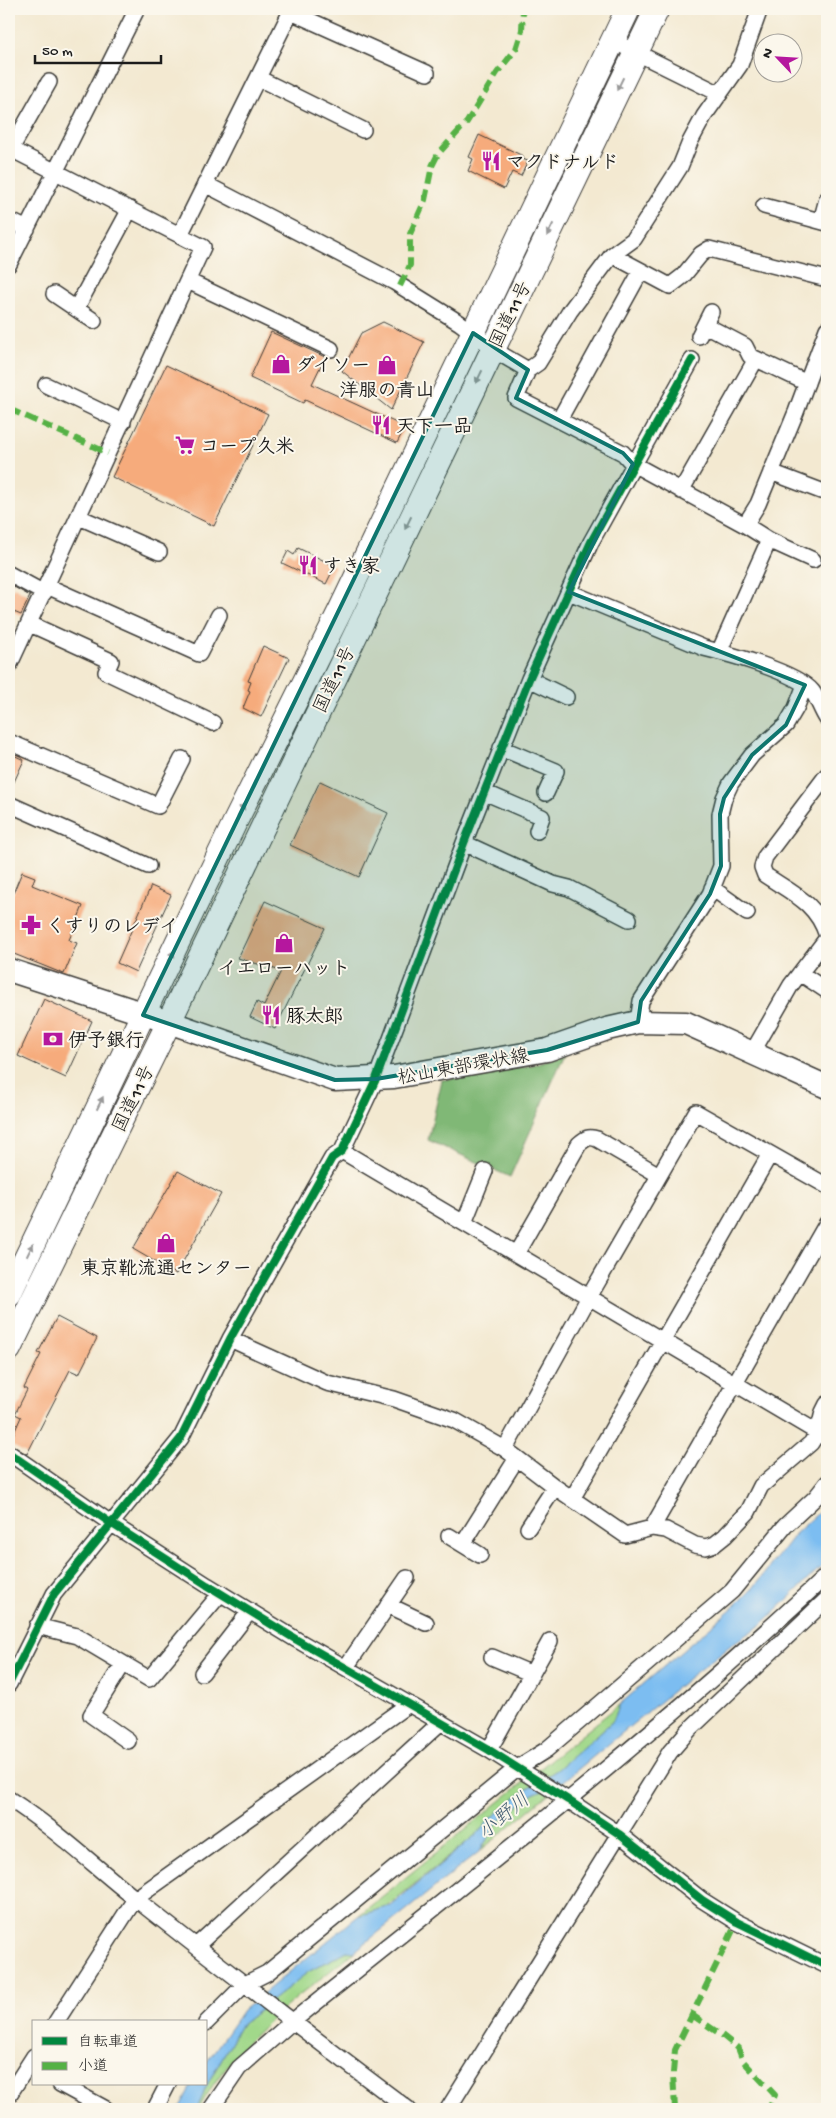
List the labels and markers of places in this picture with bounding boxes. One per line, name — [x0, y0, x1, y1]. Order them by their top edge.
restaurant icon: マクドナルド — [480, 150, 502, 172]
place label: マクドナルド — [506, 153, 619, 176]
shop icon: ダイソー — [270, 353, 292, 375]
shop icon: 洋服の青山 — [376, 354, 398, 376]
place label: ダイソー — [296, 355, 370, 379]
place label: 洋服の青山 — [339, 380, 435, 404]
restaurant icon: 天下一品 — [370, 414, 392, 436]
place label: 天下一品 — [396, 417, 472, 440]
supermarket icon: コープ久米 — [174, 434, 196, 456]
place label: コープ久米 — [200, 436, 294, 460]
restaurant icon: すき家 — [297, 554, 319, 576]
place label: すき家 — [323, 556, 380, 580]
pharmacy icon: くすりのレデイ — [20, 914, 42, 936]
place label: くすりのレデイ — [46, 917, 179, 940]
shop icon: イエローハット — [273, 932, 295, 954]
place label: イエローハット — [217, 959, 351, 982]
restaurant icon: 豚太郎 — [260, 1004, 282, 1026]
place label: 豚太郎 — [286, 1006, 343, 1030]
bank icon: 伊予銀行 — [42, 1028, 64, 1050]
place label: 伊予銀行 — [68, 1030, 144, 1054]
shop icon: 東京靴流通センター — [155, 1232, 177, 1254]
place label: 東京靴流通センター — [80, 1258, 252, 1282]

